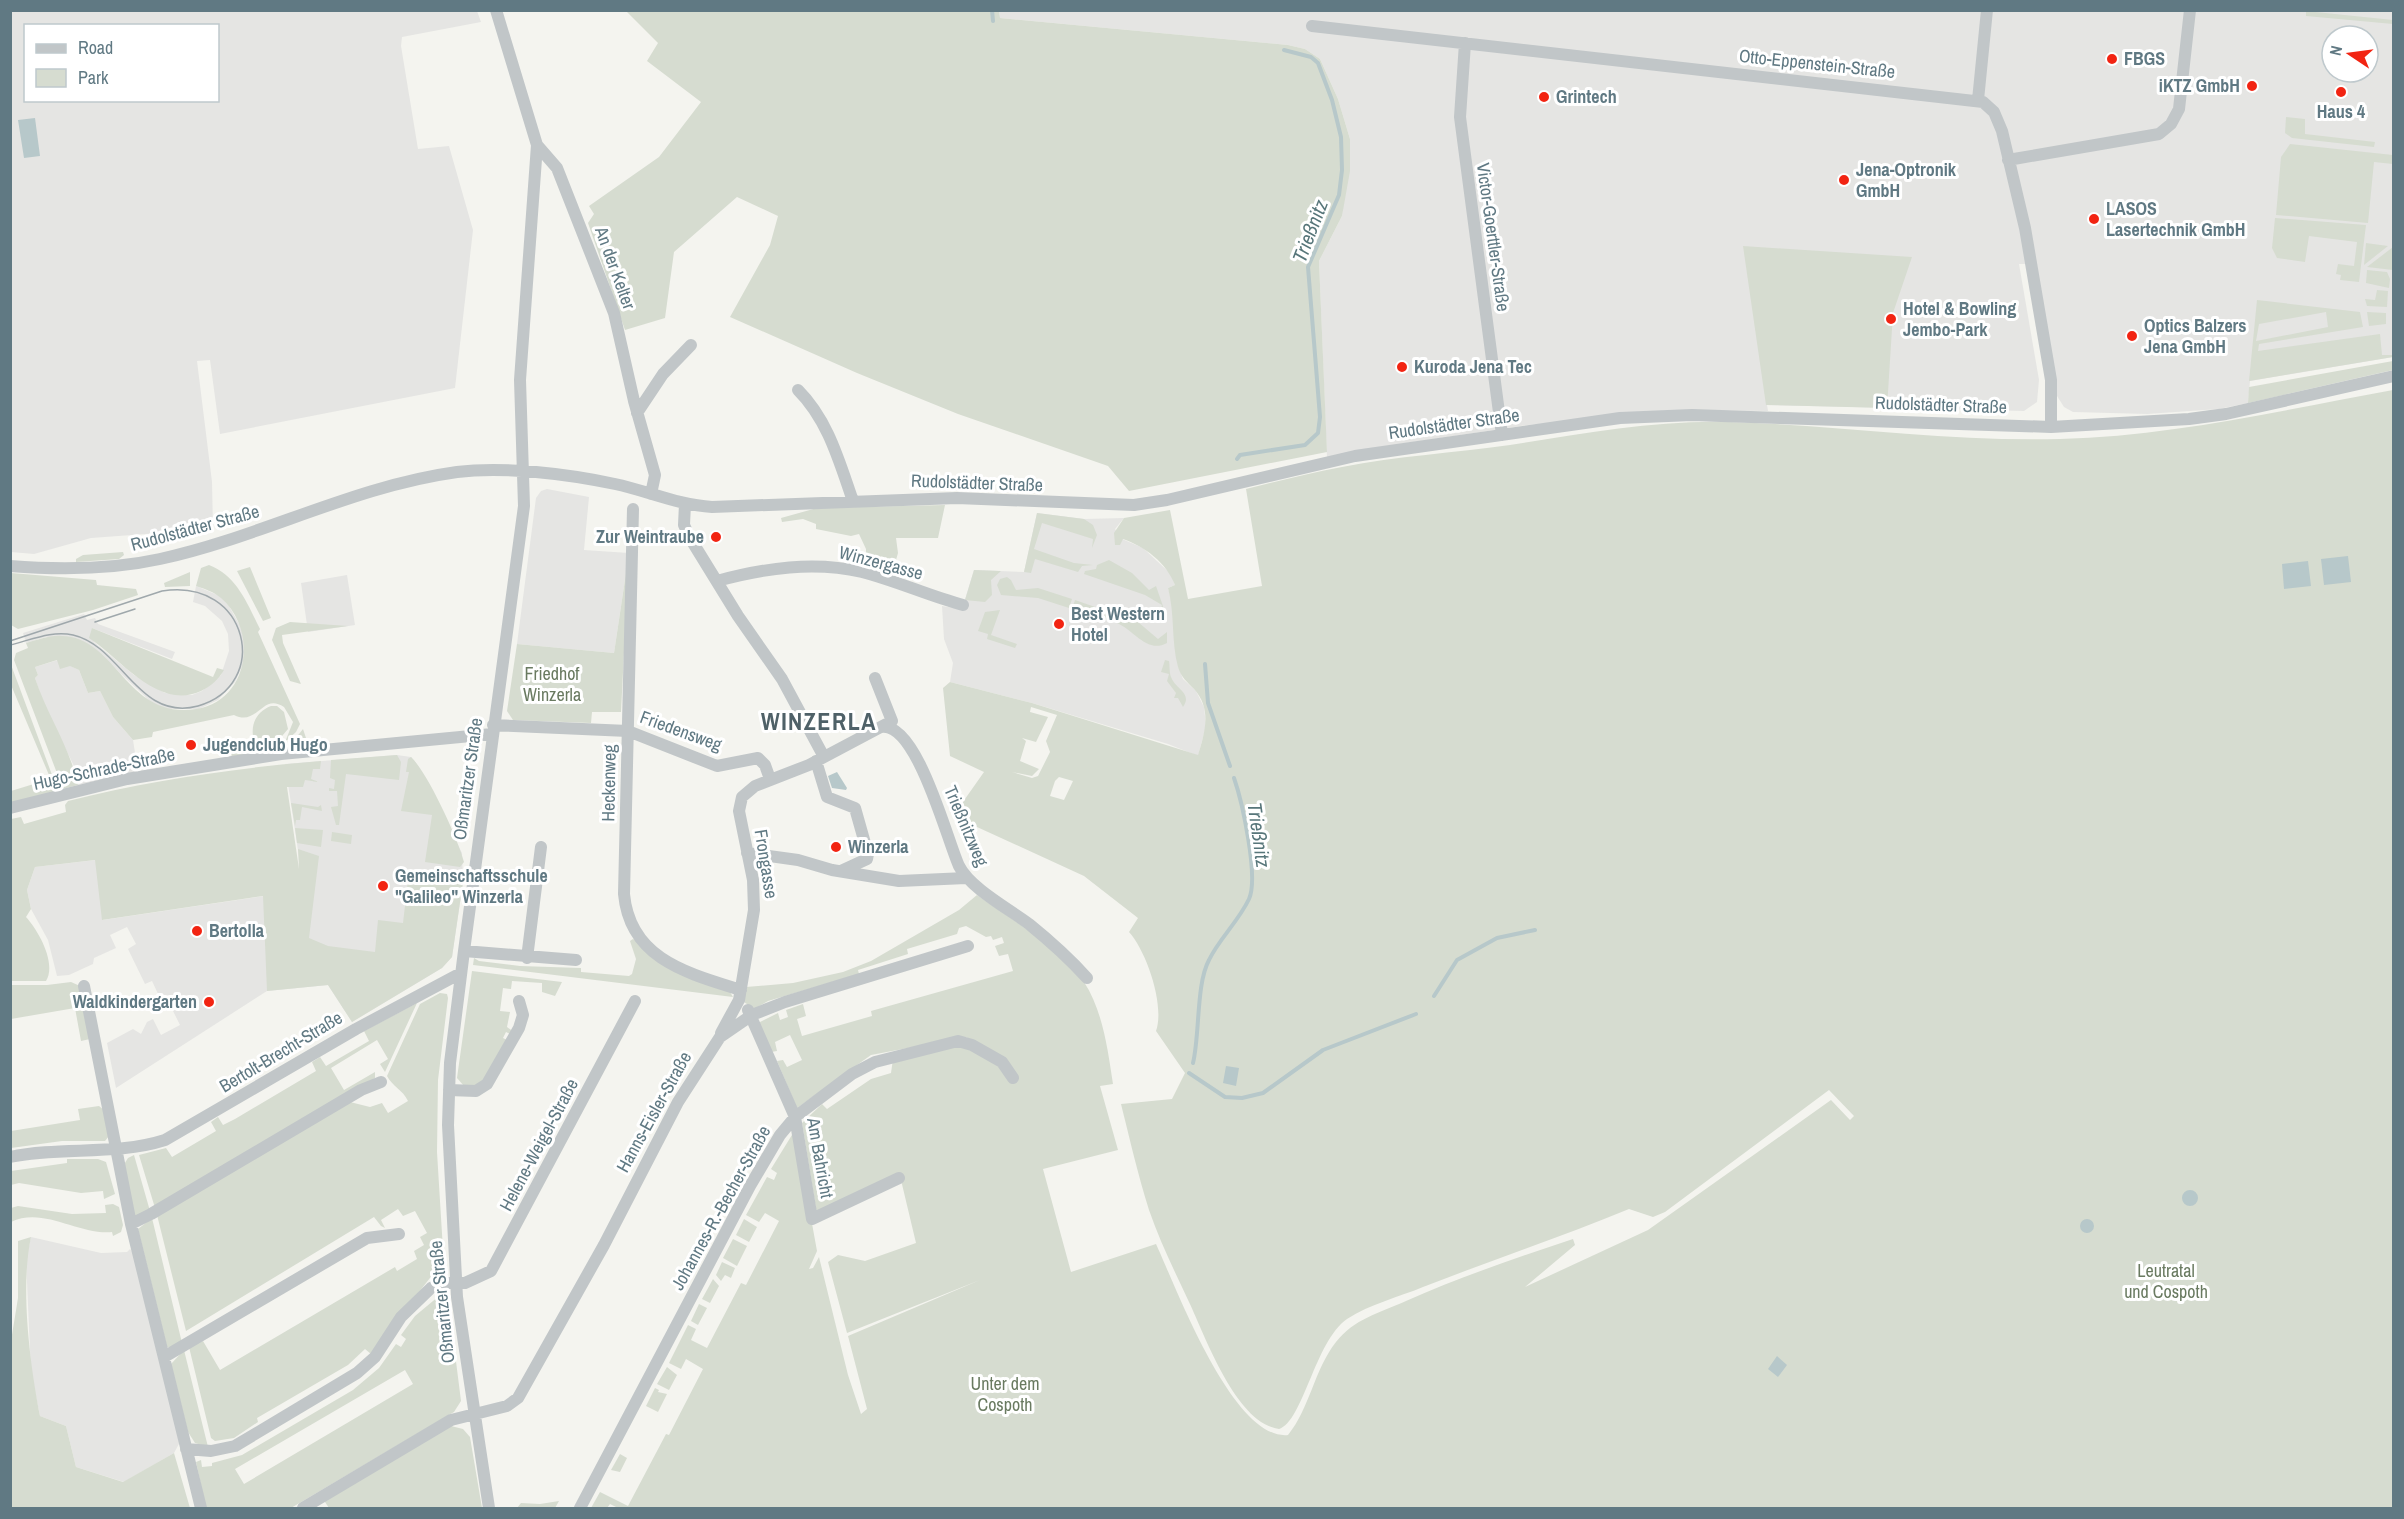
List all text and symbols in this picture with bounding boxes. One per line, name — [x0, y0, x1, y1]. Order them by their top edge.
legend — [24, 24, 219, 102]
north arrow — [2320, 24, 2380, 84]
text: Road — [78, 35, 113, 60]
street label: Otto-Eppenstein-Straße — [1738, 43, 1896, 84]
text: N — [2324, 44, 2347, 58]
place label: FBGS — [2124, 46, 2165, 71]
marker: FBGS — [2105, 52, 2119, 66]
text: Park — [78, 65, 109, 90]
place label: iKTZ GmbH — [2159, 73, 2240, 98]
marker: iKTZ GmbH — [2245, 79, 2259, 93]
place label: Grintech — [1556, 84, 1617, 109]
marker: Haus 4 — [2334, 85, 2348, 99]
marker: Grintech — [1537, 90, 1551, 104]
place label: Haus 4 — [2317, 99, 2366, 124]
place label: Jena-Optronik GmbH — [1856, 157, 1957, 203]
street label: Victor-Goerttler-Straße — [1471, 161, 1516, 313]
marker: Jena-Optronik GmbH — [1837, 173, 1851, 187]
water label: Trießnitz — [1285, 195, 1334, 266]
place label: LASOS Lasertechnik GmbH — [2106, 196, 2245, 242]
marker: LASOS Lasertechnik GmbH — [2087, 212, 2101, 226]
street label: An der Kelter — [589, 222, 642, 313]
place label: Hotel & Bowling Jembo-Park — [1903, 296, 2016, 342]
marker: Hotel & Bowling Jembo-Park — [1884, 312, 1898, 326]
place label: Optics Balzers Jena GmbH — [2144, 313, 2247, 359]
marker: Optics Balzers Jena GmbH — [2125, 329, 2139, 343]
place label: Kuroda Jena Tec — [1414, 354, 1532, 379]
marker: Kuroda Jena Tec — [1395, 360, 1409, 374]
street label: Rudolstädter Straße — [1875, 390, 2007, 419]
street label: Rudolstädter Straße — [1387, 402, 1521, 445]
street label: Rudolstädter Straße — [911, 468, 1043, 497]
street label: Rudolstädter Straße — [128, 498, 262, 557]
place label: Zur Weintraube — [596, 524, 704, 549]
marker: Zur Weintraube — [709, 530, 723, 544]
street label: Winzergasse — [836, 539, 926, 586]
place label: Best Western Hotel — [1071, 601, 1165, 647]
marker: Best Western Hotel — [1052, 617, 1066, 631]
park label: Friedhof Winzerla — [523, 661, 581, 707]
street label: Friedensweg — [637, 704, 726, 757]
district label: WINZERLA — [761, 705, 877, 737]
street label: Oßmaritzer Straße — [447, 716, 488, 842]
place label: Jugendclub Hugo — [203, 732, 328, 757]
marker: Jugendclub Hugo — [184, 738, 198, 752]
street label: Hugo-Schrade-Straße — [31, 741, 177, 796]
street label: Heckenweg — [595, 743, 622, 822]
street label: Trießnitzweg — [938, 782, 995, 871]
water label: Trießnitz — [1242, 801, 1277, 870]
street label: Frongasse — [749, 828, 784, 900]
place label: Winzerla — [848, 834, 909, 859]
marker: Winzerla — [829, 840, 843, 854]
place label: Gemeinschaftsschule "Galileo" Winzerla — [395, 863, 548, 909]
marker: Gemeinschaftsschule "Galileo" Winzerla — [376, 879, 390, 893]
place label: Bertolla — [209, 918, 265, 943]
marker: Bertolla — [190, 924, 204, 938]
place label: Waldkindergarten — [73, 989, 197, 1014]
marker: Waldkindergarten — [202, 995, 216, 1009]
street label: Bertolt-Brecht-Straße — [215, 1005, 347, 1098]
street label: Hanns-Eisler-Straße — [610, 1047, 697, 1177]
street label: Helene-Weigel-Straße — [493, 1074, 584, 1215]
street label: Am Bahricht — [801, 1115, 840, 1200]
street label: Johannes-R.-Becher-Straße — [665, 1121, 776, 1295]
street label: Oßmaritzer Straße — [423, 1240, 460, 1365]
park label: Leutratal und Cospoth — [2124, 1258, 2208, 1304]
park label: Unter dem Cospoth — [971, 1371, 1039, 1417]

